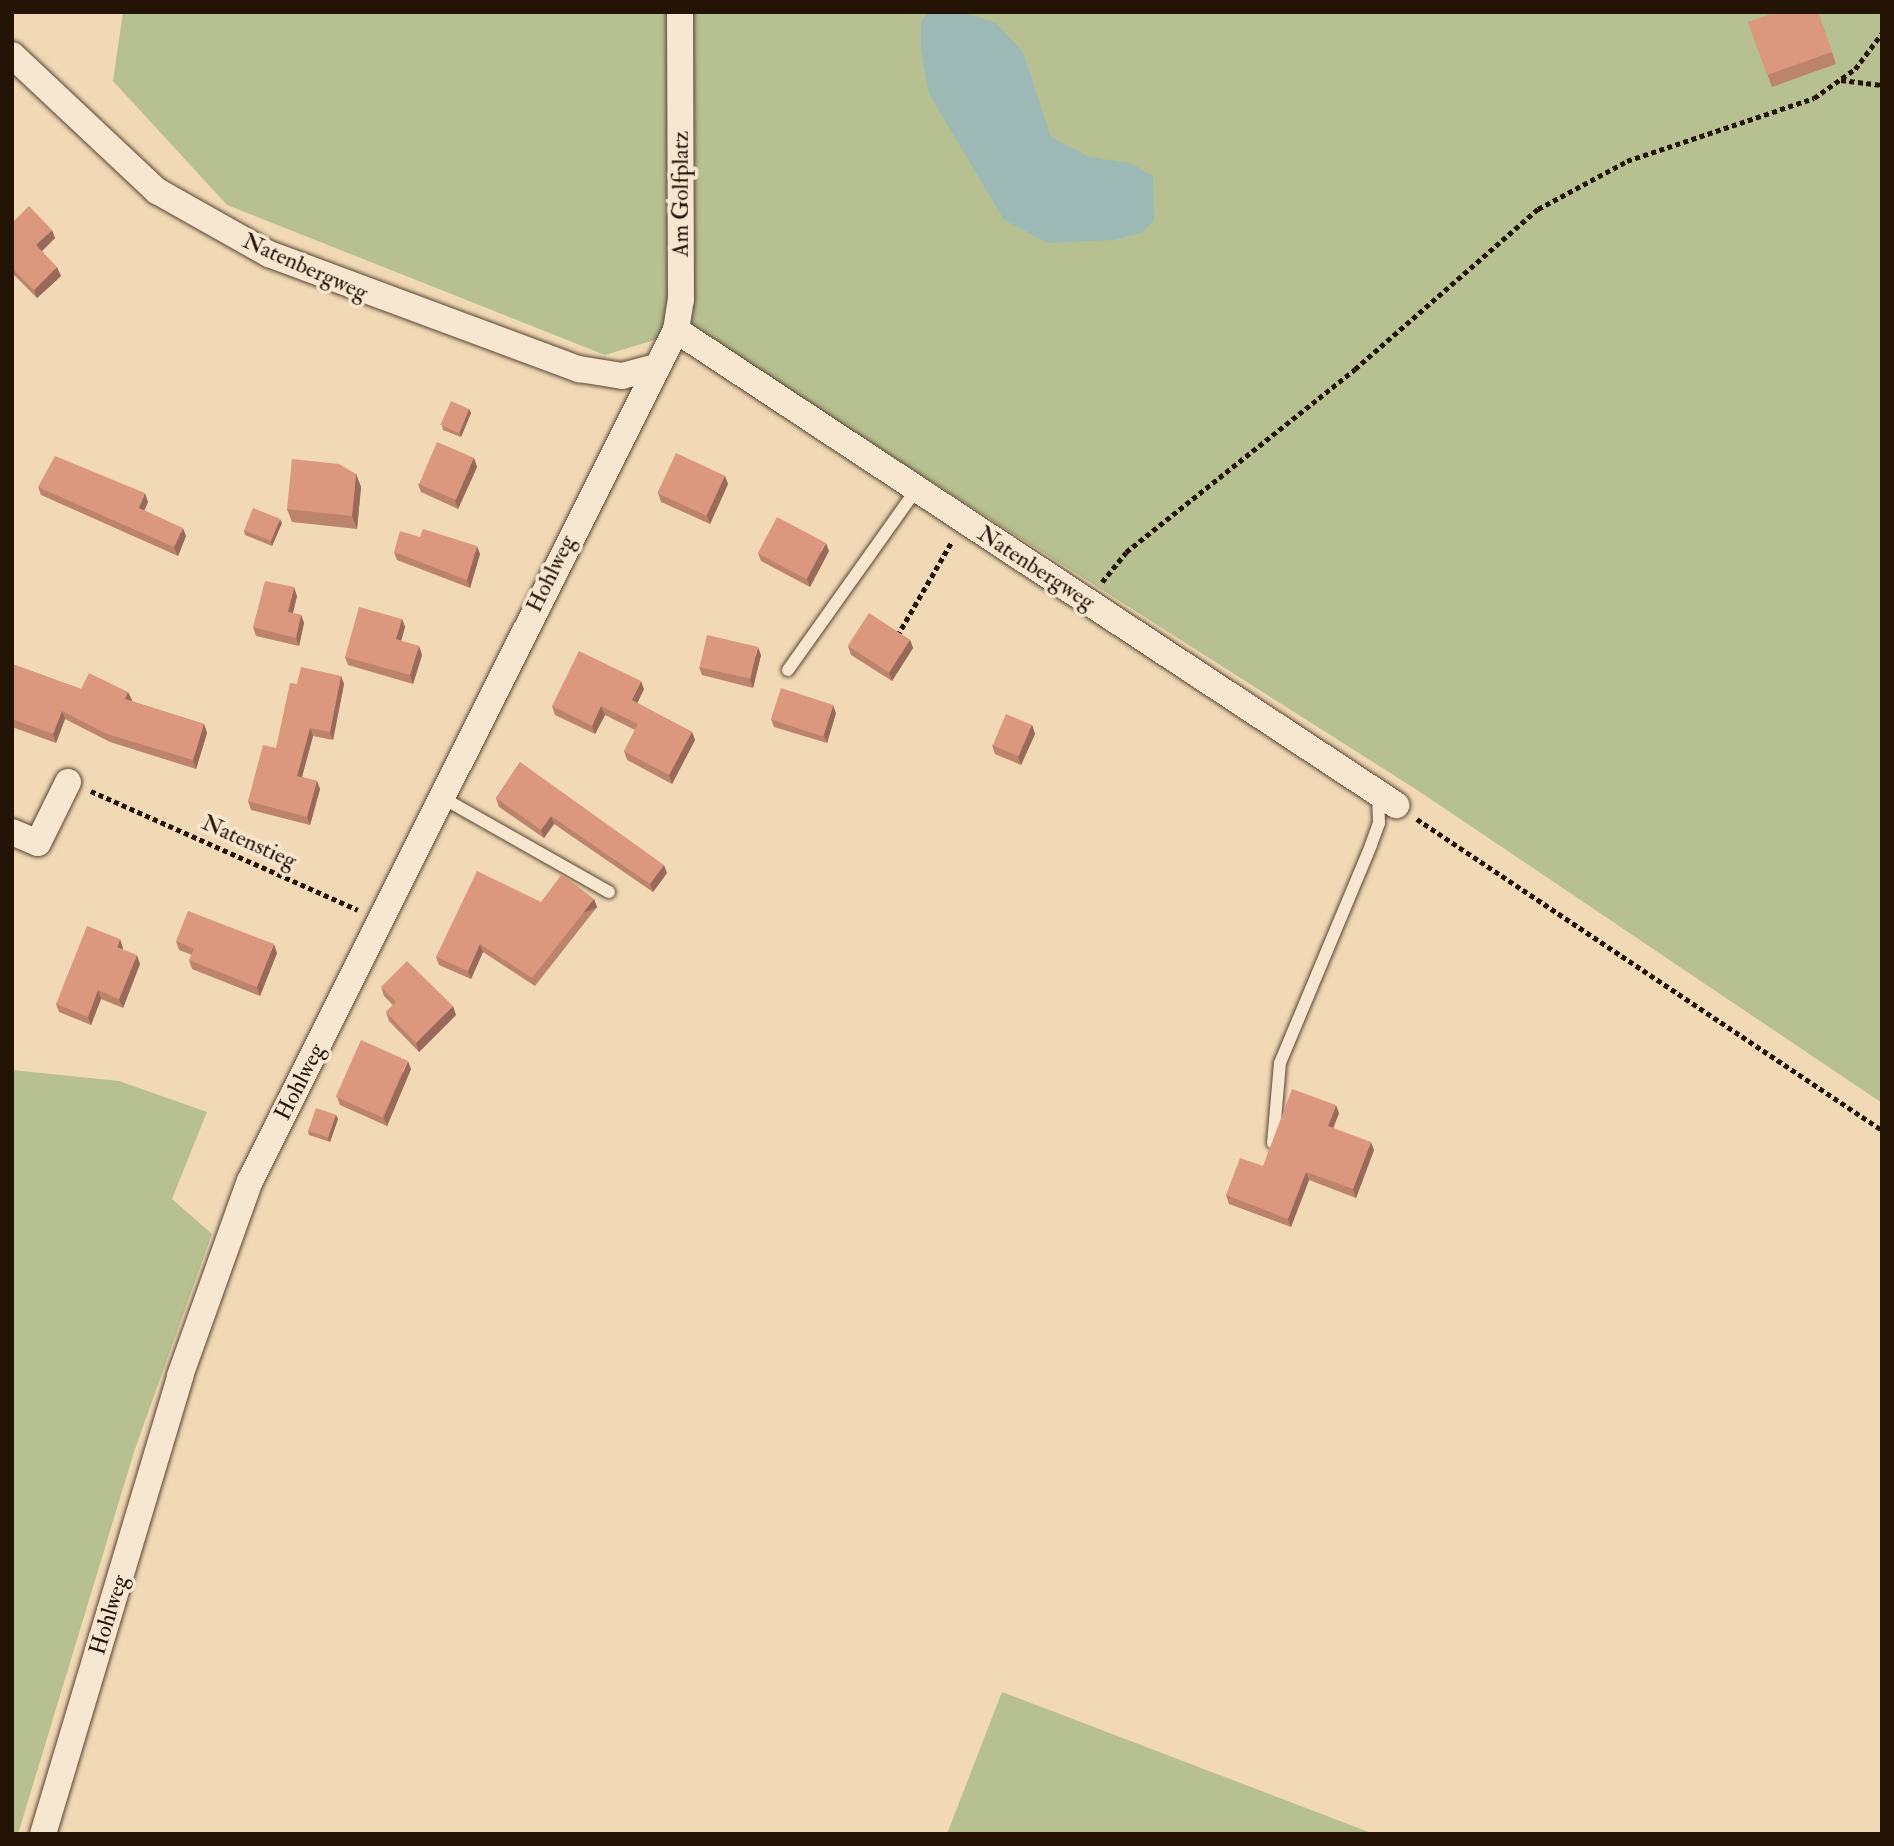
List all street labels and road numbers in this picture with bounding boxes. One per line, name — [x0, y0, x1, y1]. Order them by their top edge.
street label: Am Golfplatz — [667, 131, 695, 257]
street label: Natenbergweg — [238, 227, 372, 307]
street label: Natenbergweg — [972, 520, 1100, 616]
street label: Hohlweg — [521, 531, 581, 617]
street label: Natenstieg — [197, 809, 301, 875]
street label: Hohlweg — [269, 1039, 331, 1125]
street label: Hohlweg — [84, 1572, 134, 1658]

